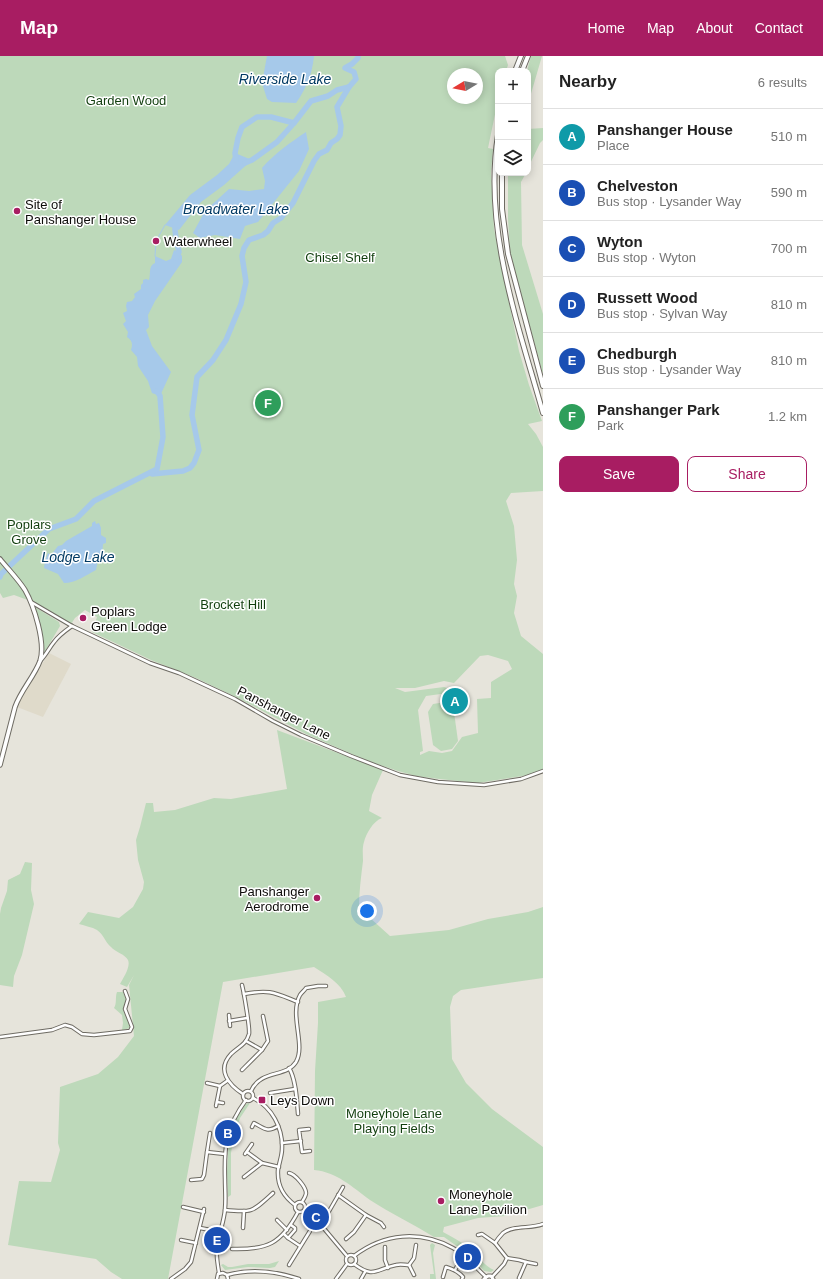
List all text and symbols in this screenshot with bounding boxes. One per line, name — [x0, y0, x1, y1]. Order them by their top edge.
text: Map — [20, 17, 58, 38]
text: Home — [588, 20, 625, 36]
text: Map — [647, 20, 674, 36]
text: About — [696, 20, 733, 36]
text: Contact — [755, 20, 803, 36]
north arrow — [447, 68, 483, 104]
map controls — [495, 68, 531, 176]
button: + — [495, 68, 531, 104]
water label: Riverside Lake — [239, 71, 332, 87]
text: Nearby — [559, 72, 617, 91]
text: 6 results — [758, 75, 807, 90]
park label: Garden Wood — [86, 93, 166, 108]
button: − — [495, 104, 531, 140]
text: Panshanger House — [597, 121, 733, 138]
text: A — [567, 129, 577, 144]
text: 510 m — [771, 129, 807, 144]
text: Place — [597, 138, 630, 153]
button: layers — [495, 140, 531, 176]
text: Chelveston — [597, 177, 678, 194]
text: B — [567, 185, 577, 200]
text: 590 m — [771, 185, 807, 200]
text: Bus stop · Lysander Way — [597, 194, 741, 209]
place label: Site of Panshanger House — [25, 197, 136, 227]
water label: Broadwater Lake — [183, 201, 289, 217]
marker: Site of Panshanger House — [12, 206, 22, 216]
text: Wyton — [597, 233, 643, 250]
place label: Waterwheel — [164, 234, 232, 249]
marker: Waterwheel — [151, 236, 161, 246]
text: C — [567, 241, 577, 256]
text: 700 m — [771, 241, 807, 256]
park label: Chisel Shelf — [305, 250, 375, 265]
text: Bus stop · Wyton — [597, 250, 696, 265]
text: Russett Wood — [597, 289, 698, 306]
text: D — [567, 297, 577, 312]
text: 810 m — [771, 297, 807, 312]
text: Bus stop · Sylvan Way — [597, 306, 727, 321]
text: Chedburgh — [597, 345, 677, 362]
text: E — [568, 353, 576, 368]
text: 810 m — [771, 353, 807, 368]
text: Bus stop · Lysander Way — [597, 362, 741, 377]
pin: F — [255, 388, 281, 418]
text: Panshanger Park — [597, 401, 720, 418]
text: F — [568, 409, 576, 424]
text: 1.2 km — [768, 409, 807, 424]
text: Park — [597, 418, 624, 433]
button: Save — [559, 456, 679, 492]
button: Share — [687, 456, 807, 492]
park label: Poplars Grove — [7, 517, 52, 547]
water label: Lodge Lake — [41, 549, 115, 565]
park label: Brocket Hill — [200, 597, 266, 612]
place label: Poplars Green Lodge — [91, 604, 167, 634]
marker: Poplars Green Lodge — [78, 613, 88, 623]
street label: Panshanger Lane — [235, 683, 333, 743]
pin: A — [442, 686, 468, 716]
place label: Panshanger Aerodrome — [239, 884, 310, 914]
marker: Panshanger Aerodrome — [312, 893, 322, 903]
your location — [357, 901, 377, 921]
place label: Leys Down — [270, 1093, 334, 1108]
marker: Leys Down — [257, 1095, 267, 1105]
park label: Moneyhole Lane Playing Fields — [346, 1106, 442, 1136]
pin: B — [215, 1118, 241, 1148]
place label: Moneyhole Lane Pavilion — [449, 1187, 527, 1217]
marker: Moneyhole Lane Pavilion — [436, 1196, 446, 1206]
pin: C — [303, 1202, 329, 1232]
pin: E — [204, 1225, 230, 1255]
pin: D — [455, 1242, 481, 1272]

